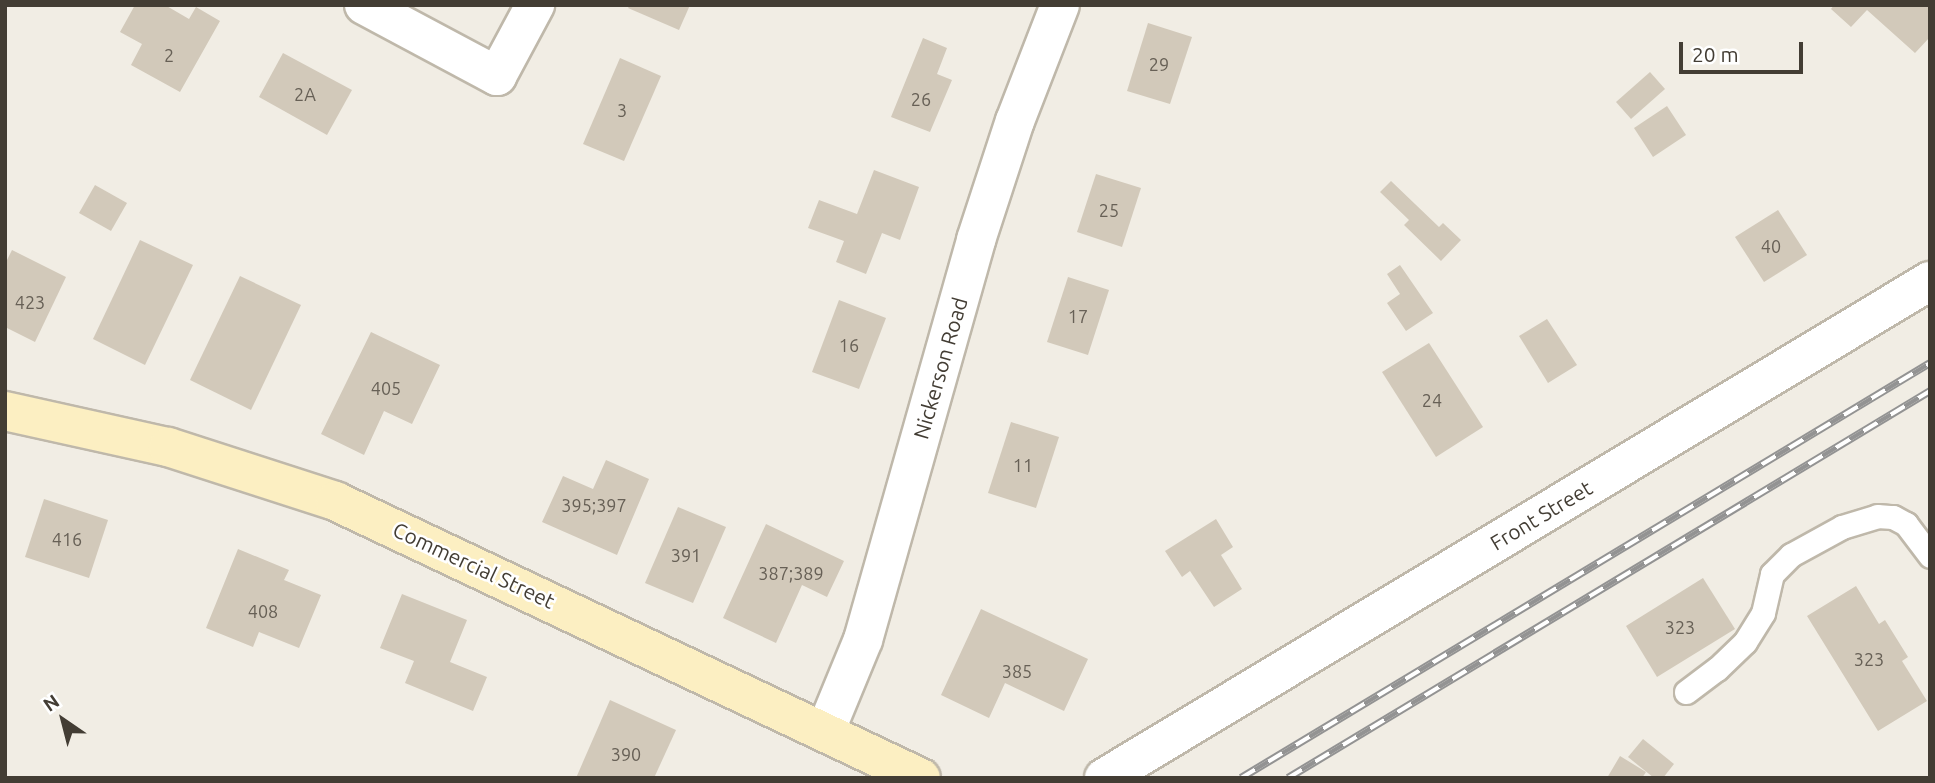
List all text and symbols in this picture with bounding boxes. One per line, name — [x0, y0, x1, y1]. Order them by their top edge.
scale bar — [1683, 28, 1807, 72]
text: 20 m — [1692, 42, 1739, 66]
house number: 2 — [164, 44, 174, 66]
house number: 29 — [1149, 53, 1169, 75]
house number: 2A — [294, 83, 316, 105]
house number: 26 — [911, 88, 931, 110]
house number: 3 — [617, 99, 627, 121]
house number: 25 — [1099, 199, 1119, 221]
house number: 40 — [1761, 235, 1781, 257]
house number: 423 — [15, 291, 45, 313]
street label: Nickerson Road — [908, 294, 972, 442]
house number: 17 — [1068, 305, 1088, 327]
house number: 16 — [839, 334, 859, 356]
house number: 405 — [371, 377, 401, 399]
house number: 24 — [1422, 389, 1442, 411]
house number: 11 — [1013, 454, 1033, 476]
street label: Front Street — [1485, 475, 1597, 555]
house number: 395;397 — [561, 494, 627, 516]
street label: Commercial Street — [389, 516, 559, 614]
house number: 416 — [52, 528, 82, 550]
house number: 391 — [671, 544, 701, 566]
house number: 387;389 — [758, 562, 824, 584]
house number: 408 — [248, 600, 278, 622]
house number: 323 — [1665, 616, 1695, 638]
house number: 323 — [1854, 648, 1884, 670]
house number: 385 — [1002, 660, 1032, 682]
north arrow — [28, 685, 98, 755]
text: N — [39, 690, 63, 716]
house number: 390 — [611, 743, 641, 765]

